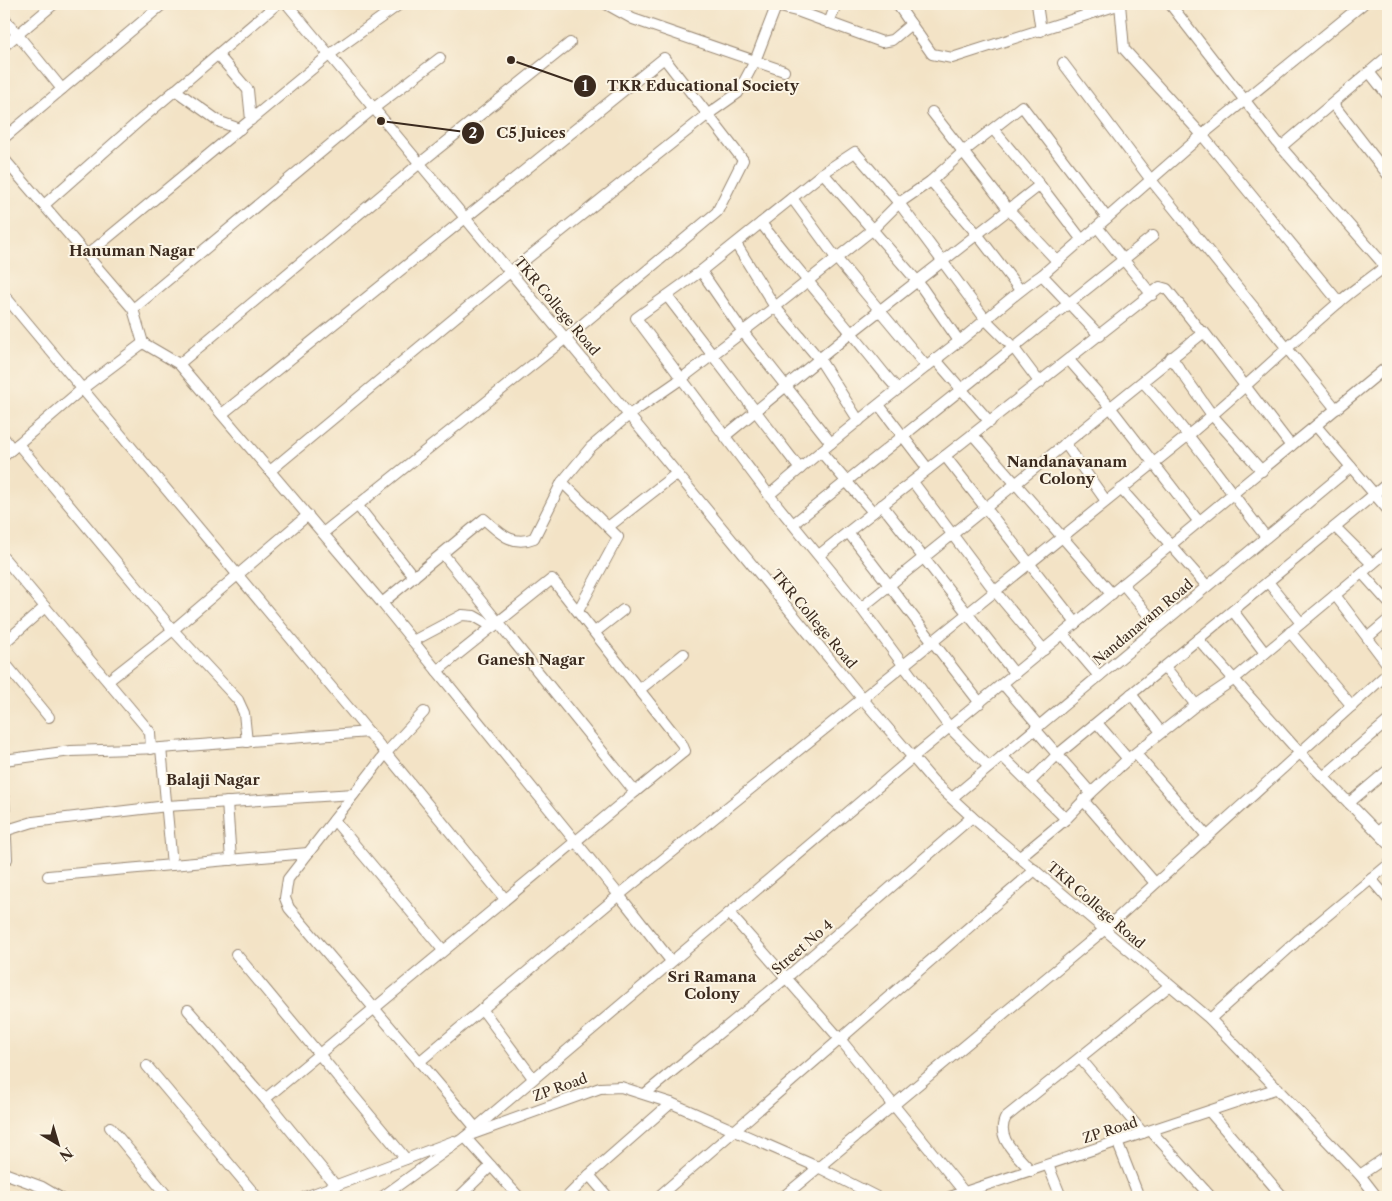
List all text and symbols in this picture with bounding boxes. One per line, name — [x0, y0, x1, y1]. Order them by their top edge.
callout: TKR Educational Society — [572, 71, 809, 101]
text: 1 — [582, 76, 589, 95]
text: TKR Educational Society — [607, 76, 800, 95]
callout: C5 Juices — [461, 118, 575, 148]
text: 2 — [469, 123, 478, 142]
text: C5 Juices — [496, 123, 566, 142]
district label: Hanuman Nagar — [69, 241, 196, 260]
street label: TKR College Road — [510, 253, 604, 360]
district label: Nandanavanam Colony — [1007, 452, 1127, 488]
street label: TKR College Road — [767, 566, 861, 673]
street label: Nandanavam Road — [1089, 575, 1197, 669]
district label: Ganesh Nagar — [477, 650, 585, 669]
district label: Balaji Nagar — [166, 770, 261, 789]
street label: TKR College Road — [1043, 858, 1149, 953]
street label: Street No 4 — [768, 916, 836, 978]
district label: Sri Ramana Colony — [668, 967, 757, 1003]
street label: ZP Road — [530, 1069, 590, 1105]
street label: ZP Road — [1080, 1113, 1140, 1147]
north arrow — [32, 1118, 82, 1168]
text: N — [56, 1143, 76, 1165]

